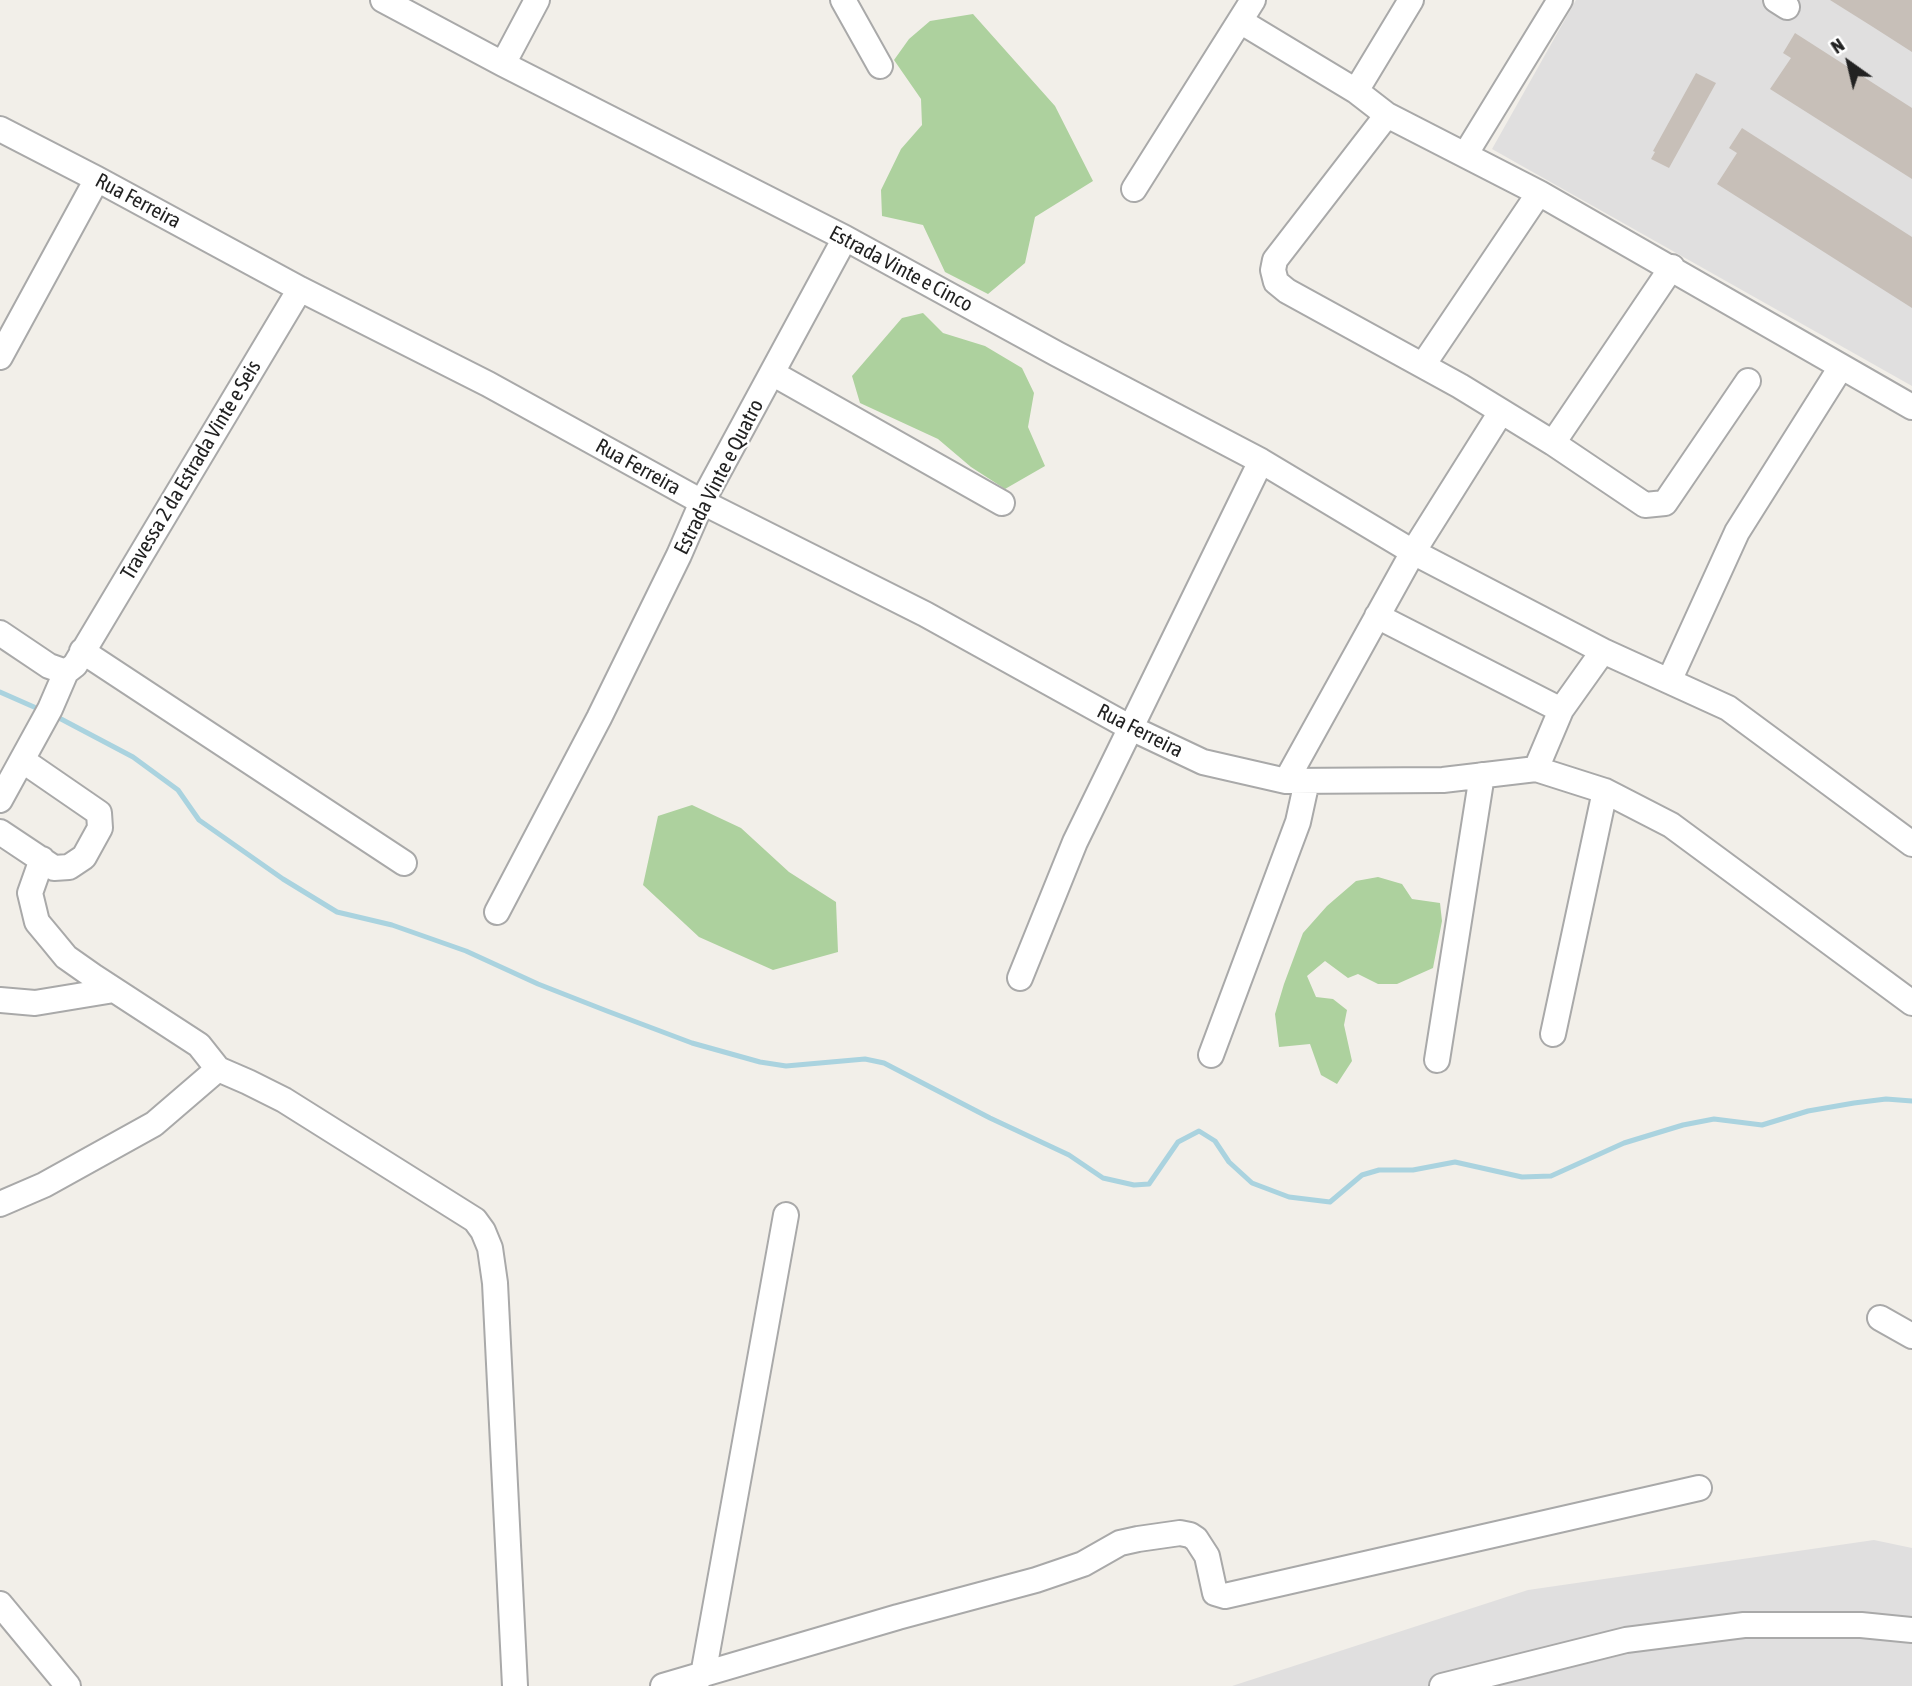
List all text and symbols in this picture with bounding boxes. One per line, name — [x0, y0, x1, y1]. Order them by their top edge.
north arrow — [1814, 28, 1884, 98]
text: N — [1826, 33, 1848, 58]
street label: Rua Ferreira — [91, 168, 185, 234]
street label: Estrada Vinte e Cinco — [825, 221, 977, 317]
street label: Travessa 2 da Estrada Vinte e Seis — [115, 356, 267, 584]
street label: Estrada Vinte e Quatro — [669, 395, 769, 559]
street label: Rua Ferreira — [591, 433, 685, 501]
street label: Rua Ferreira — [1093, 699, 1187, 763]

